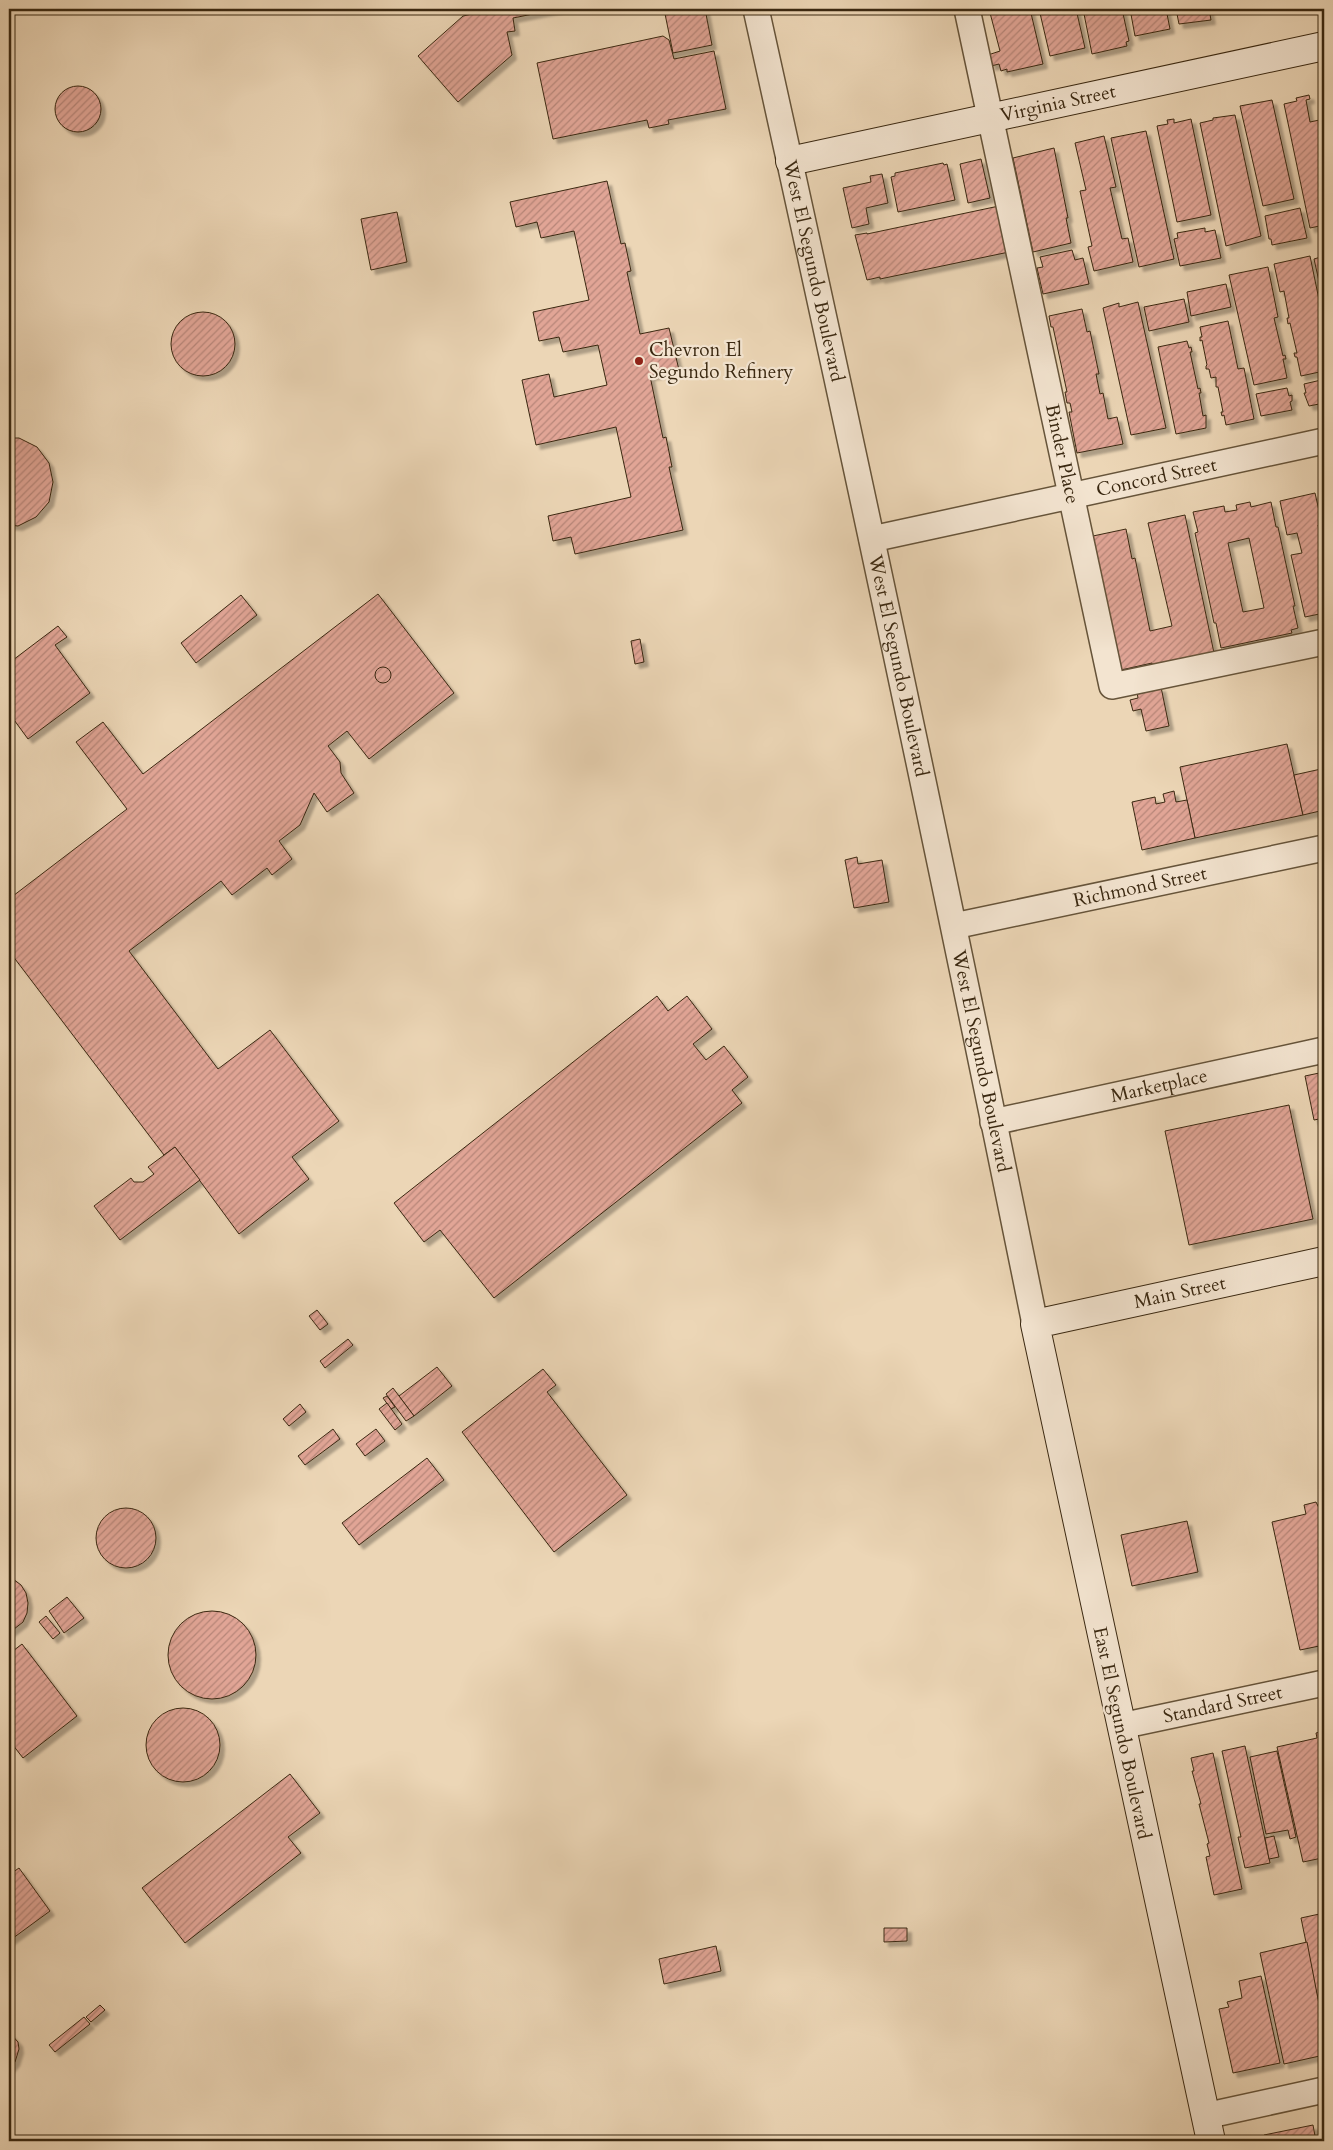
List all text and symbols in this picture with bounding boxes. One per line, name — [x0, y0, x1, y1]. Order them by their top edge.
street label: Virginia Street — [998, 78, 1118, 128]
street label: West El Segundo Boulevard — [776, 156, 850, 384]
place label: Chevron El Segundo Refinery — [649, 337, 793, 385]
marker: Chevron El Segundo Refinery — [633, 355, 645, 367]
street label: Binder Place — [1039, 402, 1086, 506]
street label: Concord Street — [1094, 452, 1219, 503]
street label: West El Segundo Boulevard — [862, 551, 935, 779]
street label: Richmond Street — [1071, 860, 1209, 914]
street label: West El Segundo Boulevard — [945, 947, 1017, 1175]
street label: Marketplace — [1108, 1063, 1210, 1109]
street label: Main Street — [1132, 1270, 1228, 1315]
street label: East El Segundo Boulevard — [1087, 1624, 1157, 1842]
street label: Standard Street — [1161, 1679, 1285, 1730]

